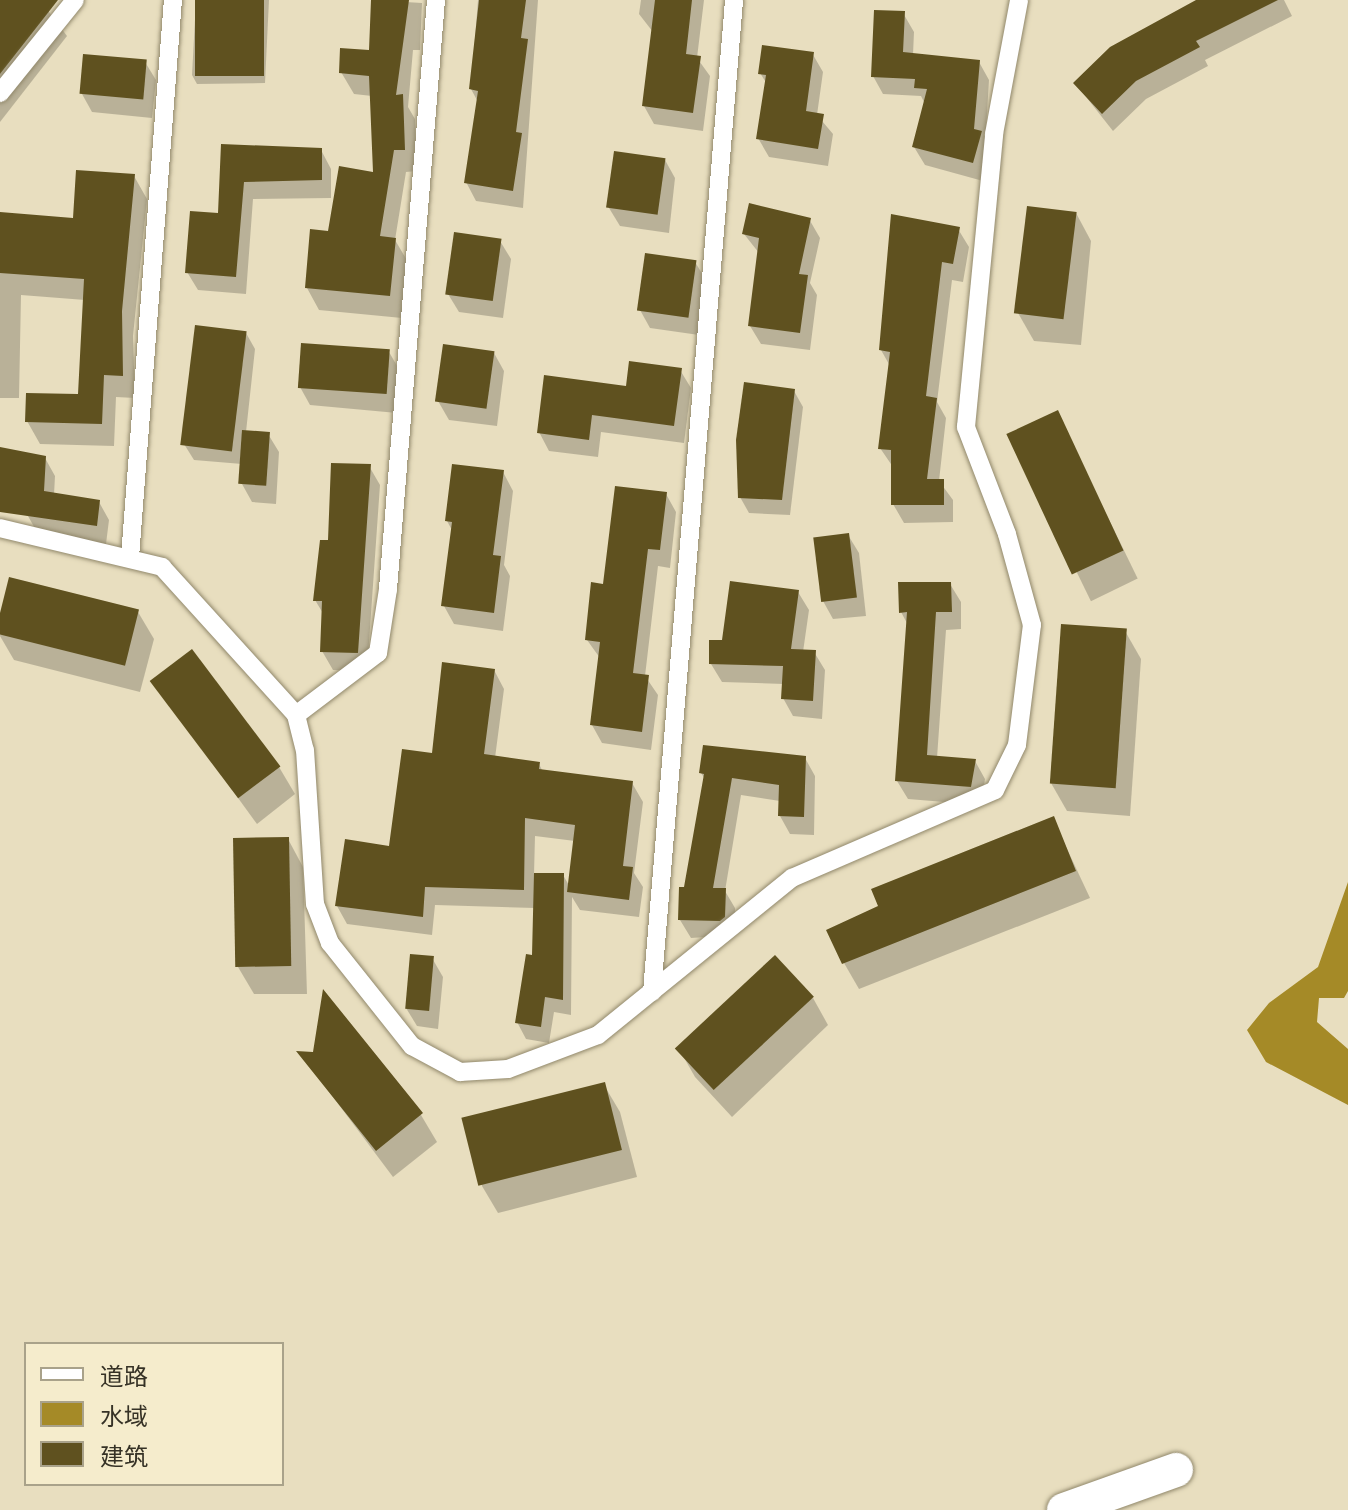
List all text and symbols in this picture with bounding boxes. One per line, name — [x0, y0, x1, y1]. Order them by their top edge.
legend — [24, 1342, 284, 1486]
text: 道路 — [100, 1362, 148, 1391]
text: 水域 — [100, 1402, 148, 1431]
text: 建筑 — [100, 1442, 148, 1471]

